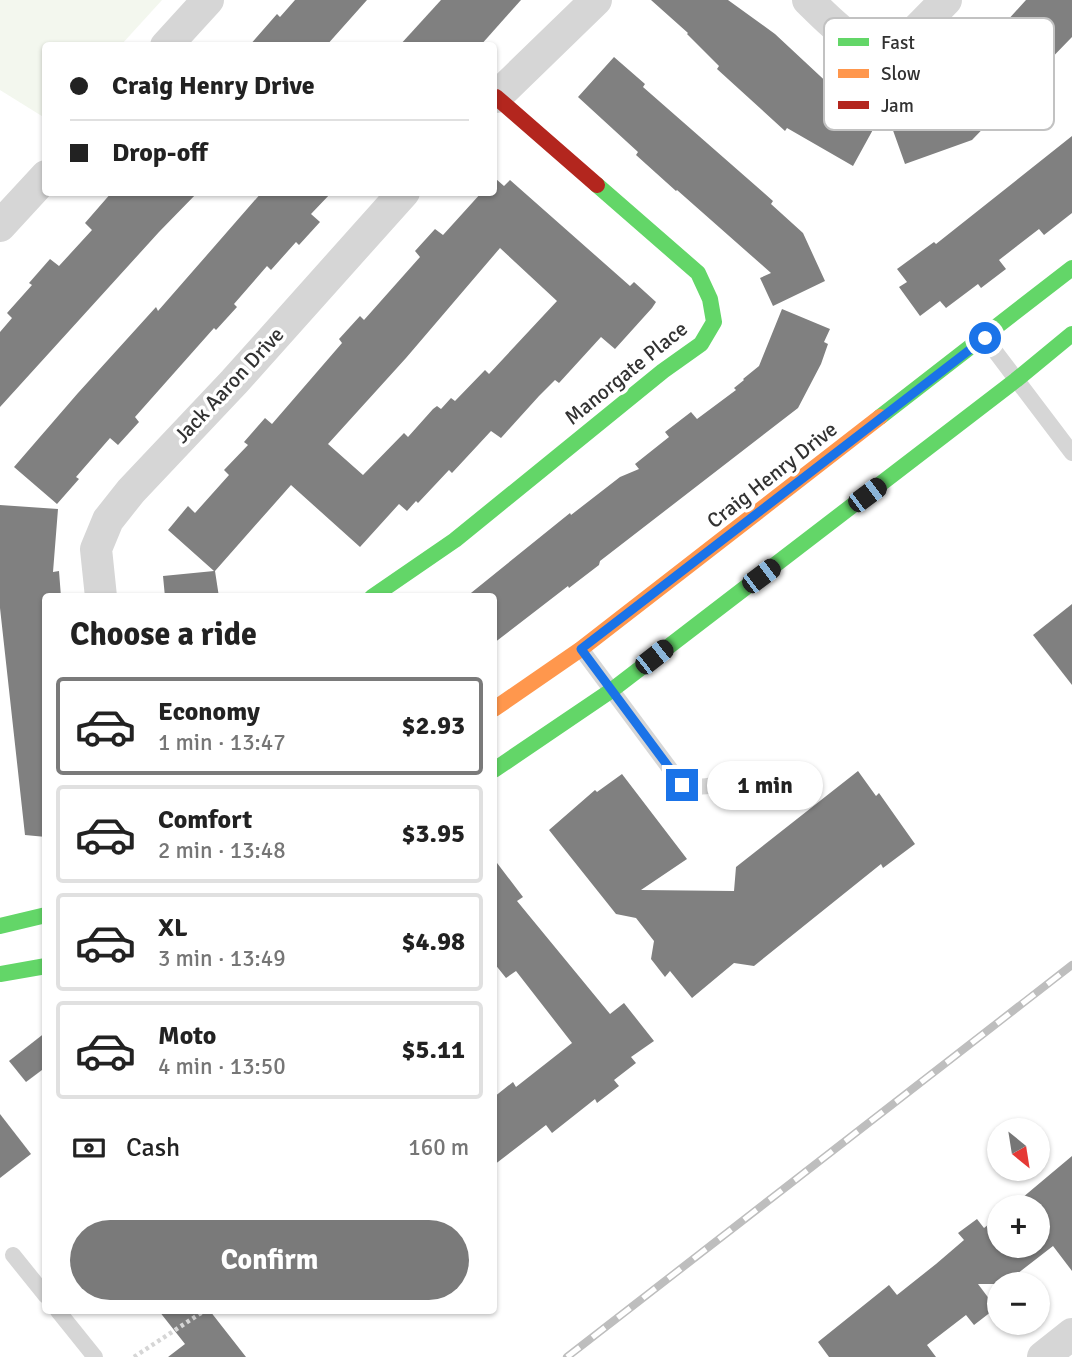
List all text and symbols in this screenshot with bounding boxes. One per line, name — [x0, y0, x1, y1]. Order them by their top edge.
legend — [824, 18, 1054, 130]
text: Fast — [881, 31, 915, 55]
text: Slow — [881, 62, 921, 86]
text: Craig Henry Drive — [112, 70, 315, 102]
text: Jam — [881, 94, 914, 118]
text: Drop-off — [112, 137, 208, 169]
street label: Manorgate Place — [559, 316, 693, 430]
street label: Jack Aaron Drive — [169, 322, 289, 448]
route start — [969, 322, 1001, 354]
street label: Craig Henry Drive — [702, 416, 842, 534]
car — [844, 474, 891, 516]
car — [738, 555, 785, 597]
text: Choose a ride — [70, 615, 257, 654]
car — [631, 636, 678, 678]
icon: car — [74, 695, 137, 758]
text: Economy — [158, 696, 260, 728]
text: $2.93 — [401, 710, 465, 742]
text: 1 min · 13:47 — [158, 728, 286, 757]
callout: 1 min — [706, 760, 822, 810]
route end — [666, 769, 698, 801]
text: 1 min — [737, 771, 793, 800]
icon: car — [74, 803, 137, 866]
text: Comfort — [158, 804, 252, 836]
text: $3.95 — [401, 818, 465, 850]
text: 2 min · 13:48 — [158, 836, 286, 865]
icon: car — [74, 911, 137, 974]
text: XL — [158, 912, 188, 944]
text: $4.98 — [401, 926, 465, 958]
text: 3 min · 13:49 — [158, 944, 286, 973]
icon: car — [74, 1019, 137, 1082]
text: Moto — [158, 1020, 216, 1052]
text: $5.11 — [401, 1034, 465, 1066]
text: 4 min · 13:50 — [158, 1052, 286, 1081]
north arrow — [987, 1118, 1050, 1181]
map controls — [987, 1118, 1050, 1335]
icon: cash — [70, 1129, 108, 1167]
text: Cash — [126, 1132, 180, 1164]
text: 160 m — [408, 1133, 469, 1162]
button: + — [987, 1195, 1050, 1258]
button: Confirm — [70, 1220, 469, 1300]
button: − — [987, 1272, 1050, 1335]

